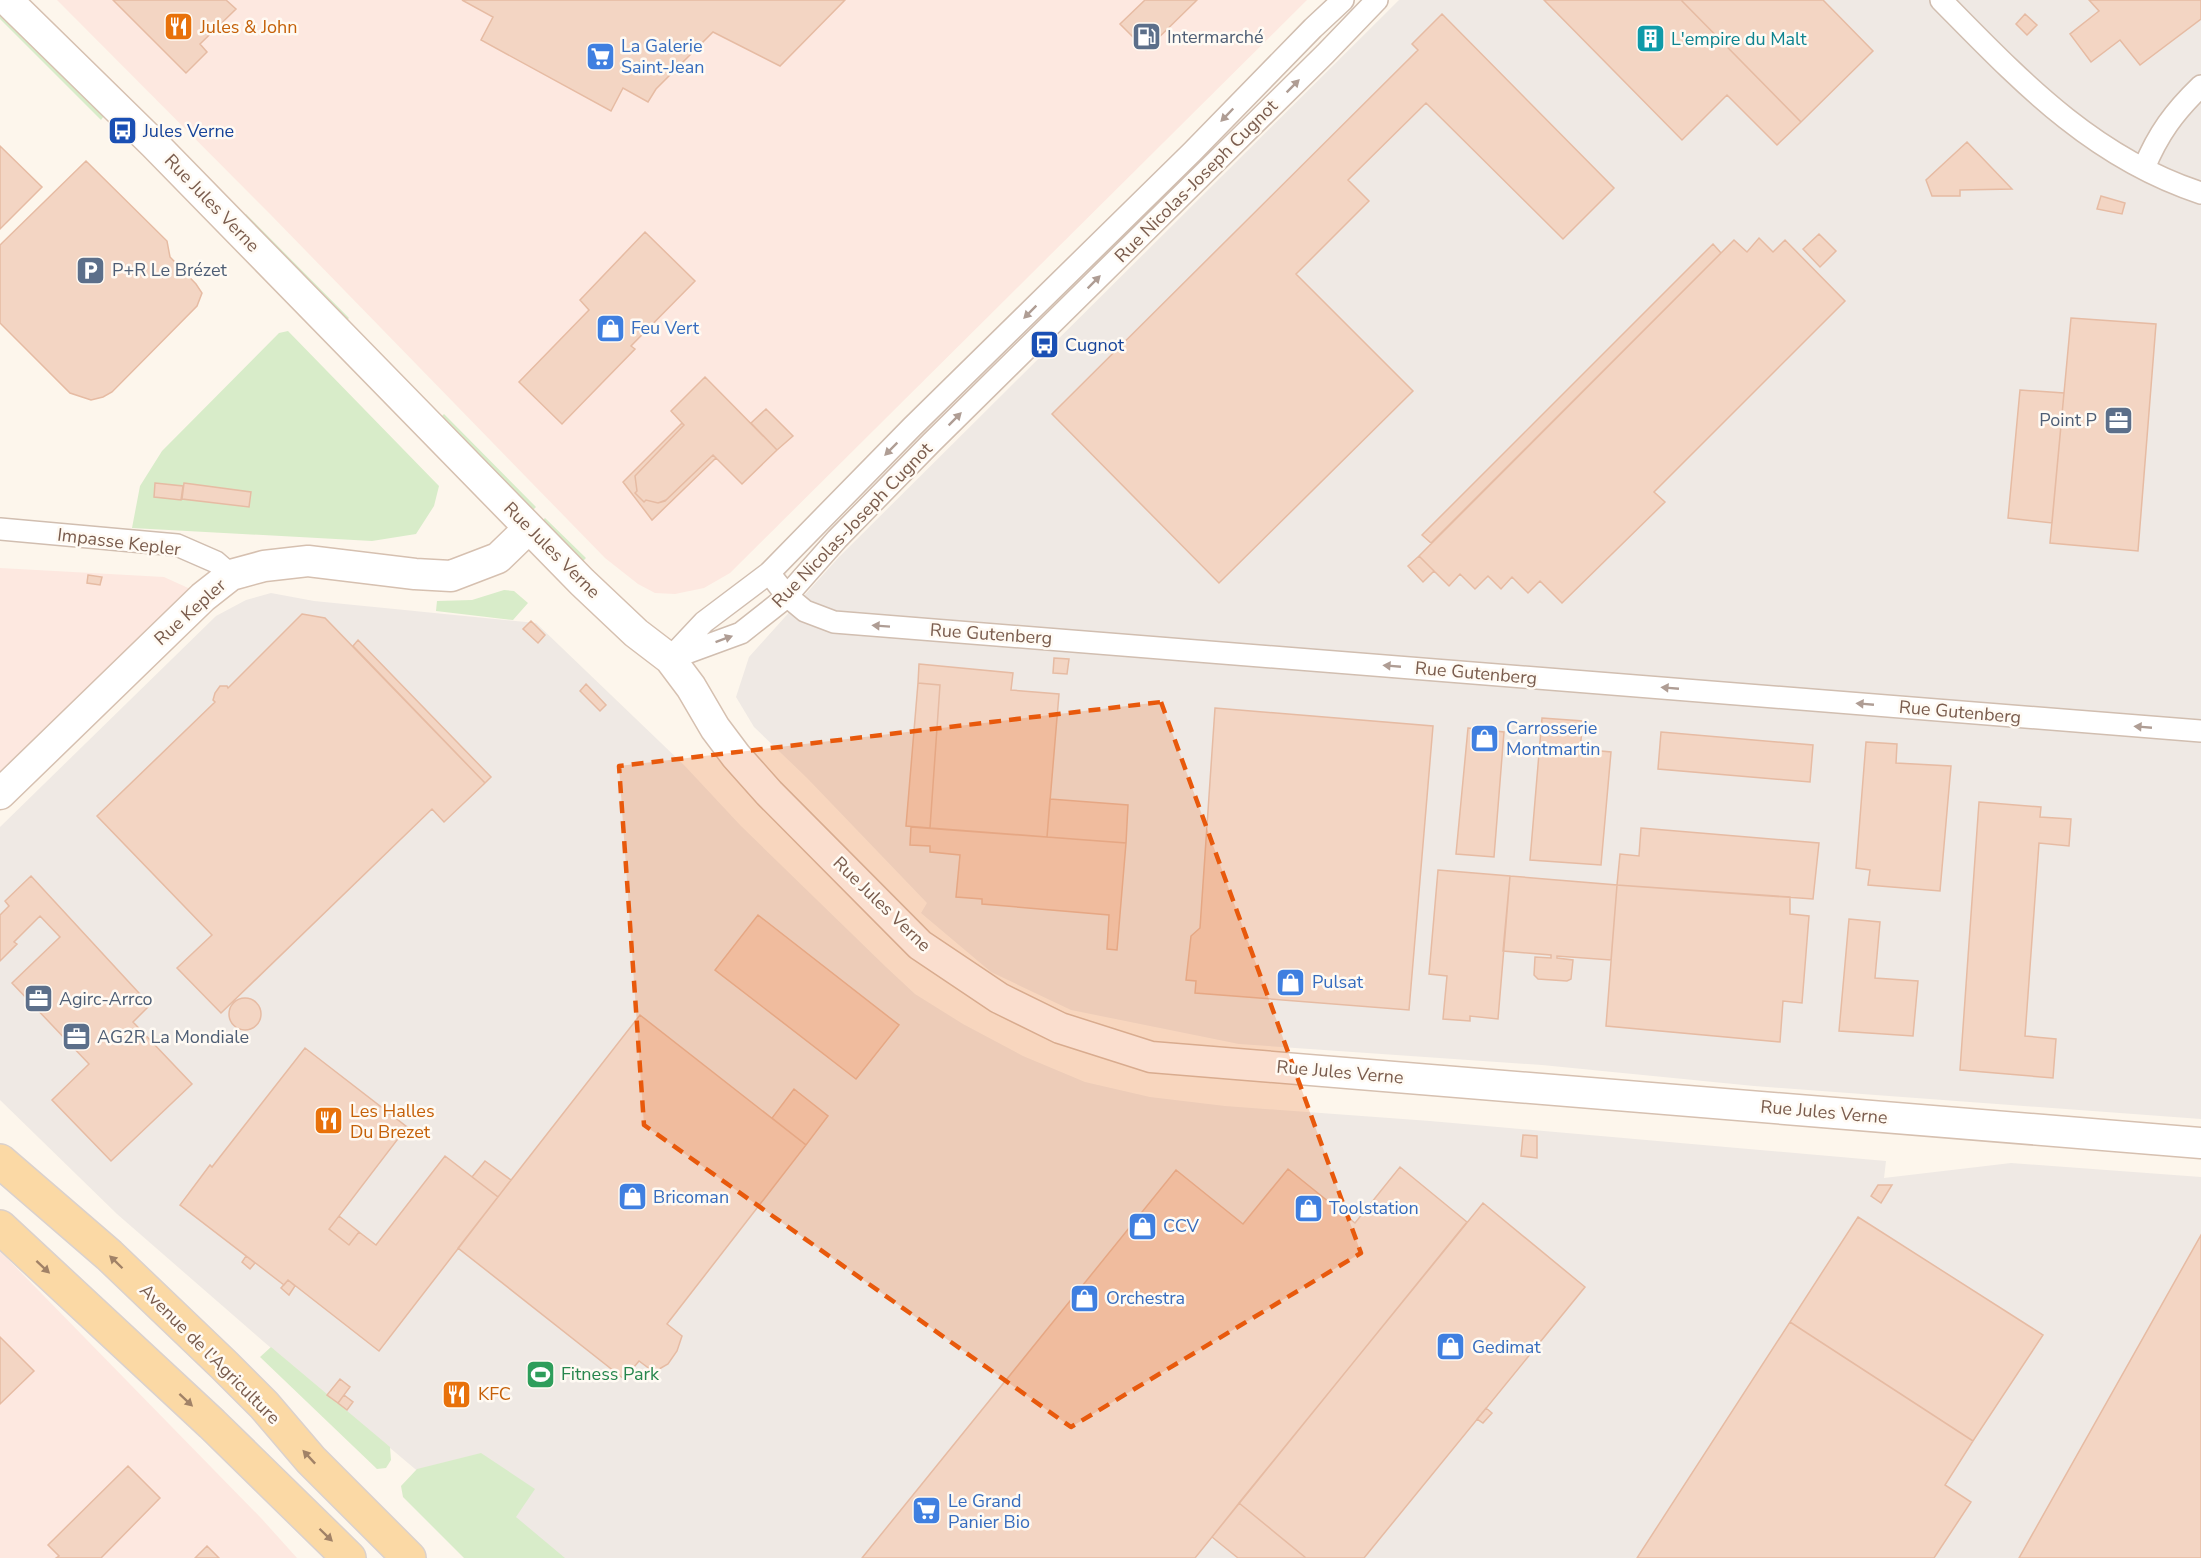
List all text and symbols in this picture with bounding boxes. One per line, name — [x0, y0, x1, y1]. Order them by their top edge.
restaurant icon: Jules & John — [163, 11, 195, 43]
place label: Jules & John — [199, 15, 297, 39]
fuel station icon: Intermarché — [1130, 21, 1162, 53]
building icon: L'empire du Malt — [1634, 23, 1666, 55]
place label: Intermarché — [1167, 25, 1263, 49]
place label: L'empire du Malt — [1671, 27, 1807, 51]
place label: La Galerie Saint-Jean — [621, 34, 704, 79]
supermarket icon: La Galerie Saint-Jean — [584, 40, 616, 72]
one-way arrow — [1285, 79, 1299, 93]
street label: Rue Nicolas-Joseph Cugnot — [1109, 94, 1283, 268]
one-way arrow — [1221, 108, 1235, 122]
bus stop icon: Jules Verne — [106, 115, 138, 147]
place label: Jules Verne — [142, 119, 234, 143]
street label: Rue Jules Verne — [159, 149, 265, 257]
parking icon: P+R Le Brézet — [75, 254, 107, 286]
place label: P+R Le Brézet — [112, 258, 228, 282]
one-way arrow — [1087, 275, 1101, 289]
one-way arrow — [1022, 305, 1037, 319]
shop icon: Feu Vert — [594, 312, 626, 344]
place label: Feu Vert — [631, 316, 700, 340]
bus stop icon: Cugnot — [1028, 329, 1060, 361]
place label: Cugnot — [1065, 333, 1125, 357]
office icon: Point P — [2102, 404, 2134, 436]
place label: Point P — [2039, 408, 2097, 432]
one-way arrow — [948, 412, 962, 426]
street label: Rue Nicolas-Joseph Cugnot — [767, 437, 938, 613]
one-way arrow — [884, 442, 898, 456]
street label: Rue Jules Verne — [498, 496, 606, 604]
street label: Impasse Kepler — [56, 523, 183, 562]
street label: Rue Kepler — [149, 573, 231, 651]
street label: Rue Gutenberg — [929, 618, 1053, 650]
one-way arrow — [871, 622, 890, 631]
one-way arrow — [716, 633, 734, 643]
street label: Rue Gutenberg — [1414, 656, 1538, 690]
one-way arrow — [1383, 661, 1402, 671]
one-way arrow — [1661, 684, 1680, 693]
street label: Rue Gutenberg — [1898, 695, 2022, 729]
one-way arrow — [1855, 699, 1874, 709]
place label: Carrosserie Montmartin — [1506, 716, 1601, 761]
shop icon: Carrosserie Montmartin — [1469, 722, 1501, 754]
one-way arrow — [2133, 722, 2152, 732]
street label: Rue Jules Verne — [828, 851, 936, 957]
shop icon: Pulsat — [1275, 966, 1307, 998]
place label: Pulsat — [1312, 970, 1364, 994]
office icon: Agirc-Arrco — [22, 983, 54, 1015]
place label: Agirc-Arrco — [59, 987, 153, 1011]
office icon: AG2R La Mondiale — [60, 1021, 92, 1053]
place label: AG2R La Mondiale — [97, 1025, 249, 1049]
street label: Rue Jules Verne — [1275, 1054, 1405, 1090]
street label: Rue Jules Verne — [1759, 1094, 1889, 1130]
place label: Les Halles Du Brezet — [350, 1099, 435, 1144]
restaurant icon: Les Halles Du Brezet — [313, 1105, 345, 1137]
shop icon: Bricoman — [616, 1181, 648, 1213]
place label: Bricoman — [653, 1185, 729, 1209]
shop icon: Toolstation — [1292, 1192, 1324, 1224]
place label: Toolstation — [1329, 1196, 1419, 1220]
shop icon: CCV — [1126, 1210, 1158, 1242]
place label: CCV — [1163, 1214, 1200, 1238]
one-way arrow — [109, 1255, 124, 1269]
one-way arrow — [35, 1260, 50, 1273]
street label: Avenue de l'Agriculture — [135, 1279, 285, 1429]
shop icon: Orchestra — [1069, 1282, 1101, 1314]
place label: Orchestra — [1106, 1286, 1185, 1310]
shop icon: Gedimat — [1435, 1331, 1467, 1363]
place label: Gedimat — [1472, 1335, 1541, 1359]
sports icon: Fitness Park — [524, 1358, 556, 1390]
place label: Fitness Park — [561, 1362, 660, 1386]
restaurant icon: KFC — [441, 1378, 473, 1410]
place label: KFC — [478, 1382, 511, 1406]
one-way arrow — [178, 1393, 193, 1406]
one-way arrow — [303, 1450, 316, 1465]
place label: Le Grand Panier Bio — [948, 1489, 1030, 1534]
supermarket icon: Le Grand Panier Bio — [911, 1495, 943, 1527]
one-way arrow — [319, 1528, 333, 1542]

